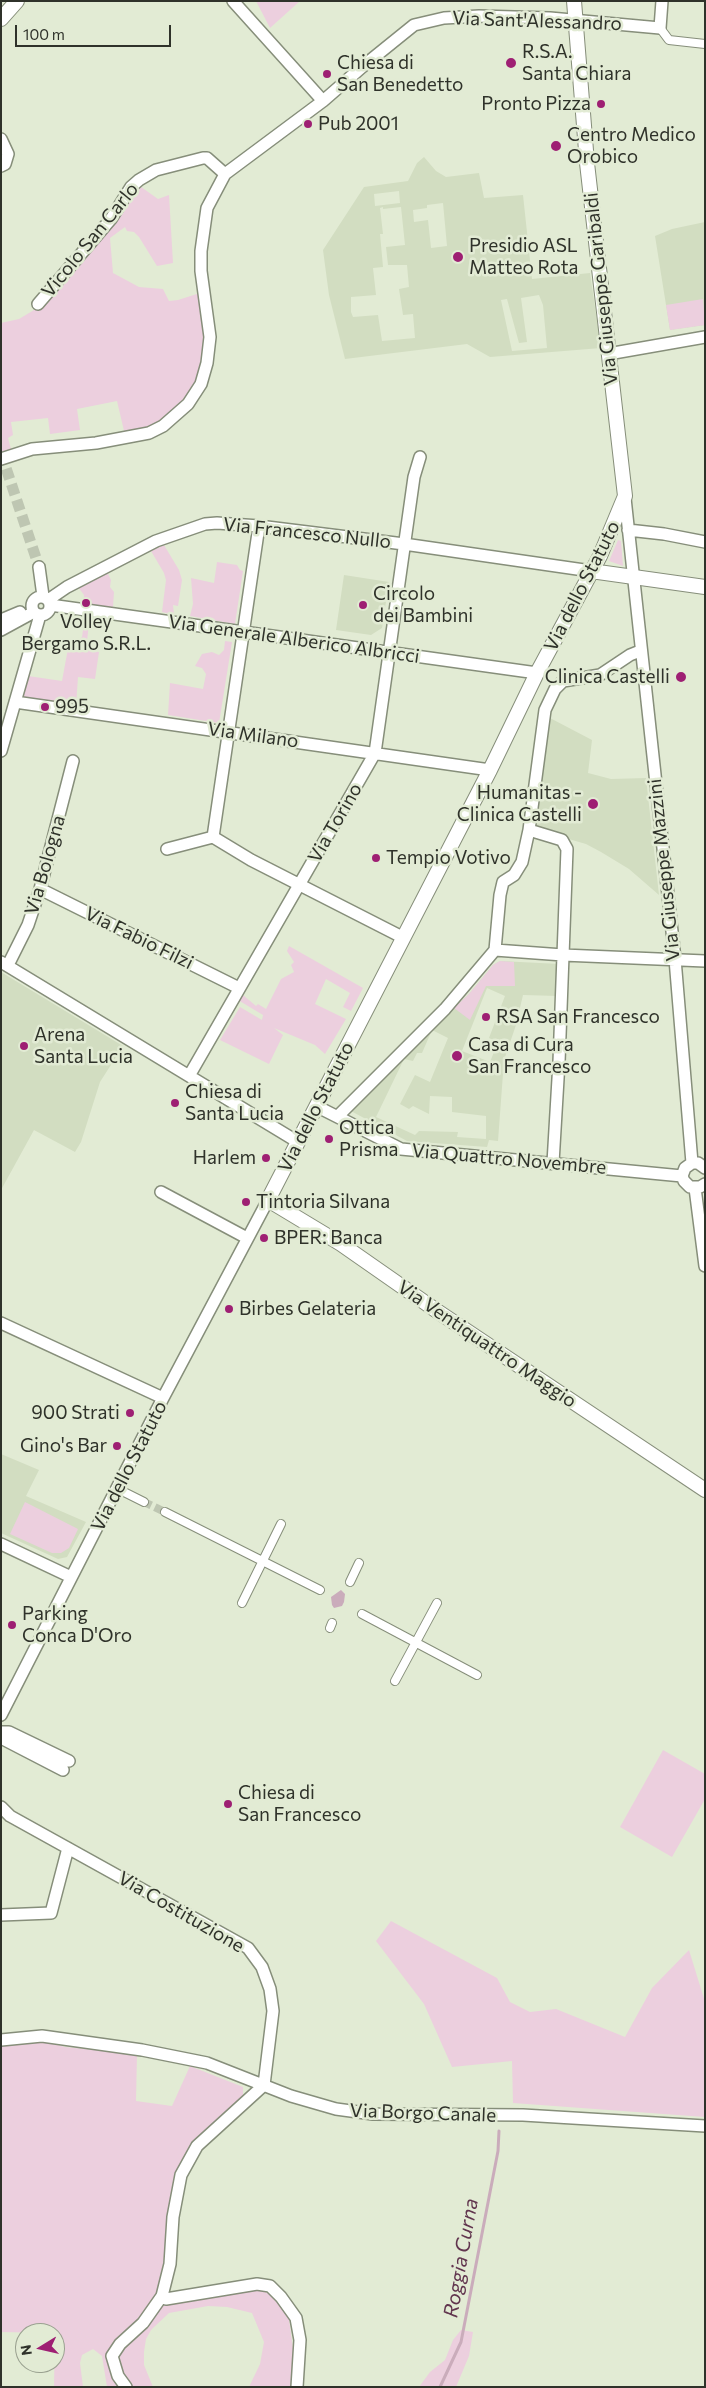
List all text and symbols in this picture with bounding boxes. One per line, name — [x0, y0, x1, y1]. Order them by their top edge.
street label: Via Sant'Alessandro — [452, 7, 622, 35]
scale bar — [18, 15, 174, 47]
text: 100 m — [23, 25, 65, 43]
place label: R.S.A. Santa Chiara — [522, 41, 631, 85]
place label: Chiesa di San Benedetto — [337, 52, 463, 96]
marker: R.S.A. Santa Chiara — [504, 56, 518, 70]
marker: Chiesa di San Benedetto — [321, 68, 333, 80]
place label: Pronto Pizza — [481, 93, 591, 115]
marker: Pronto Pizza — [595, 98, 607, 110]
place label: Pub 2001 — [318, 113, 399, 135]
marker: Pub 2001 — [302, 118, 314, 130]
place label: Centro Medico Orobico — [567, 124, 696, 168]
marker: Centro Medico Orobico — [549, 139, 563, 153]
street label: Vicolo San Carlo — [37, 178, 143, 302]
street label: Via Giuseppe Garibaldi — [580, 191, 622, 387]
place label: Presidio ASL Matteo Rota — [469, 235, 578, 279]
marker: Presidio ASL Matteo Rota — [451, 250, 465, 264]
street label: Via Francesco Nullo — [222, 513, 392, 553]
street label: Via dello Statuto — [539, 517, 625, 655]
place label: Circolo dei Bambini — [373, 583, 473, 627]
marker: Volley Bergamo S.R.L. — [80, 597, 92, 609]
marker: Circolo dei Bambini — [357, 599, 369, 611]
street label: Via Generale Alberico Albricci — [167, 610, 421, 668]
place label: Volley Bergamo S.R.L. — [21, 611, 151, 655]
place label: Clinica Castelli — [545, 666, 670, 688]
marker: Clinica Castelli — [674, 670, 688, 684]
place label: 995 — [55, 696, 89, 718]
marker: 995 — [39, 701, 51, 713]
street label: Via Milano — [206, 717, 300, 753]
street label: Via Giuseppe Mazzini — [643, 778, 685, 962]
street label: Via Torino — [303, 779, 367, 867]
place label: Humanitas - Clinica Castelli — [457, 782, 582, 826]
marker: Humanitas - Clinica Castelli — [586, 797, 600, 811]
street label: Via Bologna — [20, 813, 70, 917]
place label: Tempio Votivo — [386, 847, 511, 869]
marker: Tempio Votivo — [370, 852, 382, 864]
street label: Via Fabio Filzi — [81, 902, 197, 974]
place label: RSA San Francesco — [496, 1006, 660, 1028]
marker: RSA San Francesco — [480, 1011, 492, 1023]
place label: Arena Santa Lucia — [34, 1024, 133, 1068]
place label: Casa di Cura San Francesco — [468, 1034, 591, 1078]
street label: Via dello Statuto — [273, 1038, 359, 1176]
marker: Arena Santa Lucia — [18, 1040, 30, 1052]
marker: Casa di Cura San Francesco — [450, 1049, 464, 1063]
place label: Chiesa di Santa Lucia — [185, 1081, 284, 1125]
marker: Chiesa di Santa Lucia — [169, 1097, 181, 1109]
place label: Ottica Prisma — [339, 1117, 399, 1161]
marker: Ottica Prisma — [323, 1133, 335, 1145]
street label: Via Quattro Novembre — [411, 1139, 607, 1179]
place label: Harlem — [193, 1147, 256, 1169]
marker: Harlem — [260, 1152, 272, 1164]
place label: Tintoria Silvana — [256, 1191, 390, 1213]
marker: Tintoria Silvana — [240, 1196, 252, 1208]
place label: BPER: Banca — [274, 1227, 383, 1249]
marker: BPER: Banca — [258, 1232, 270, 1244]
street label: Via Ventiquattro Maggio — [393, 1276, 581, 1412]
place label: Birbes Gelateria — [239, 1298, 376, 1320]
marker: Birbes Gelateria — [223, 1303, 235, 1315]
street label: Via dello Statuto — [86, 1397, 172, 1535]
place label: 900 Strati — [31, 1402, 120, 1424]
marker: 900 Strati — [124, 1407, 136, 1419]
place label: Gino's Bar — [20, 1435, 107, 1457]
marker: Gino's Bar — [111, 1440, 123, 1452]
place label: Parking Conca D'Oro — [22, 1603, 132, 1647]
marker: Parking Conca D'Oro — [6, 1619, 18, 1631]
place label: Chiesa di San Francesco — [238, 1782, 361, 1826]
marker: Chiesa di San Francesco — [222, 1798, 234, 1810]
street label: Via Costituzione — [114, 1867, 248, 1957]
street label: Via Borgo Canale — [349, 2099, 497, 2127]
water label: Roggia Curna — [439, 2197, 483, 2319]
north arrow — [15, 2323, 65, 2373]
text: N — [16, 2344, 35, 2357]

